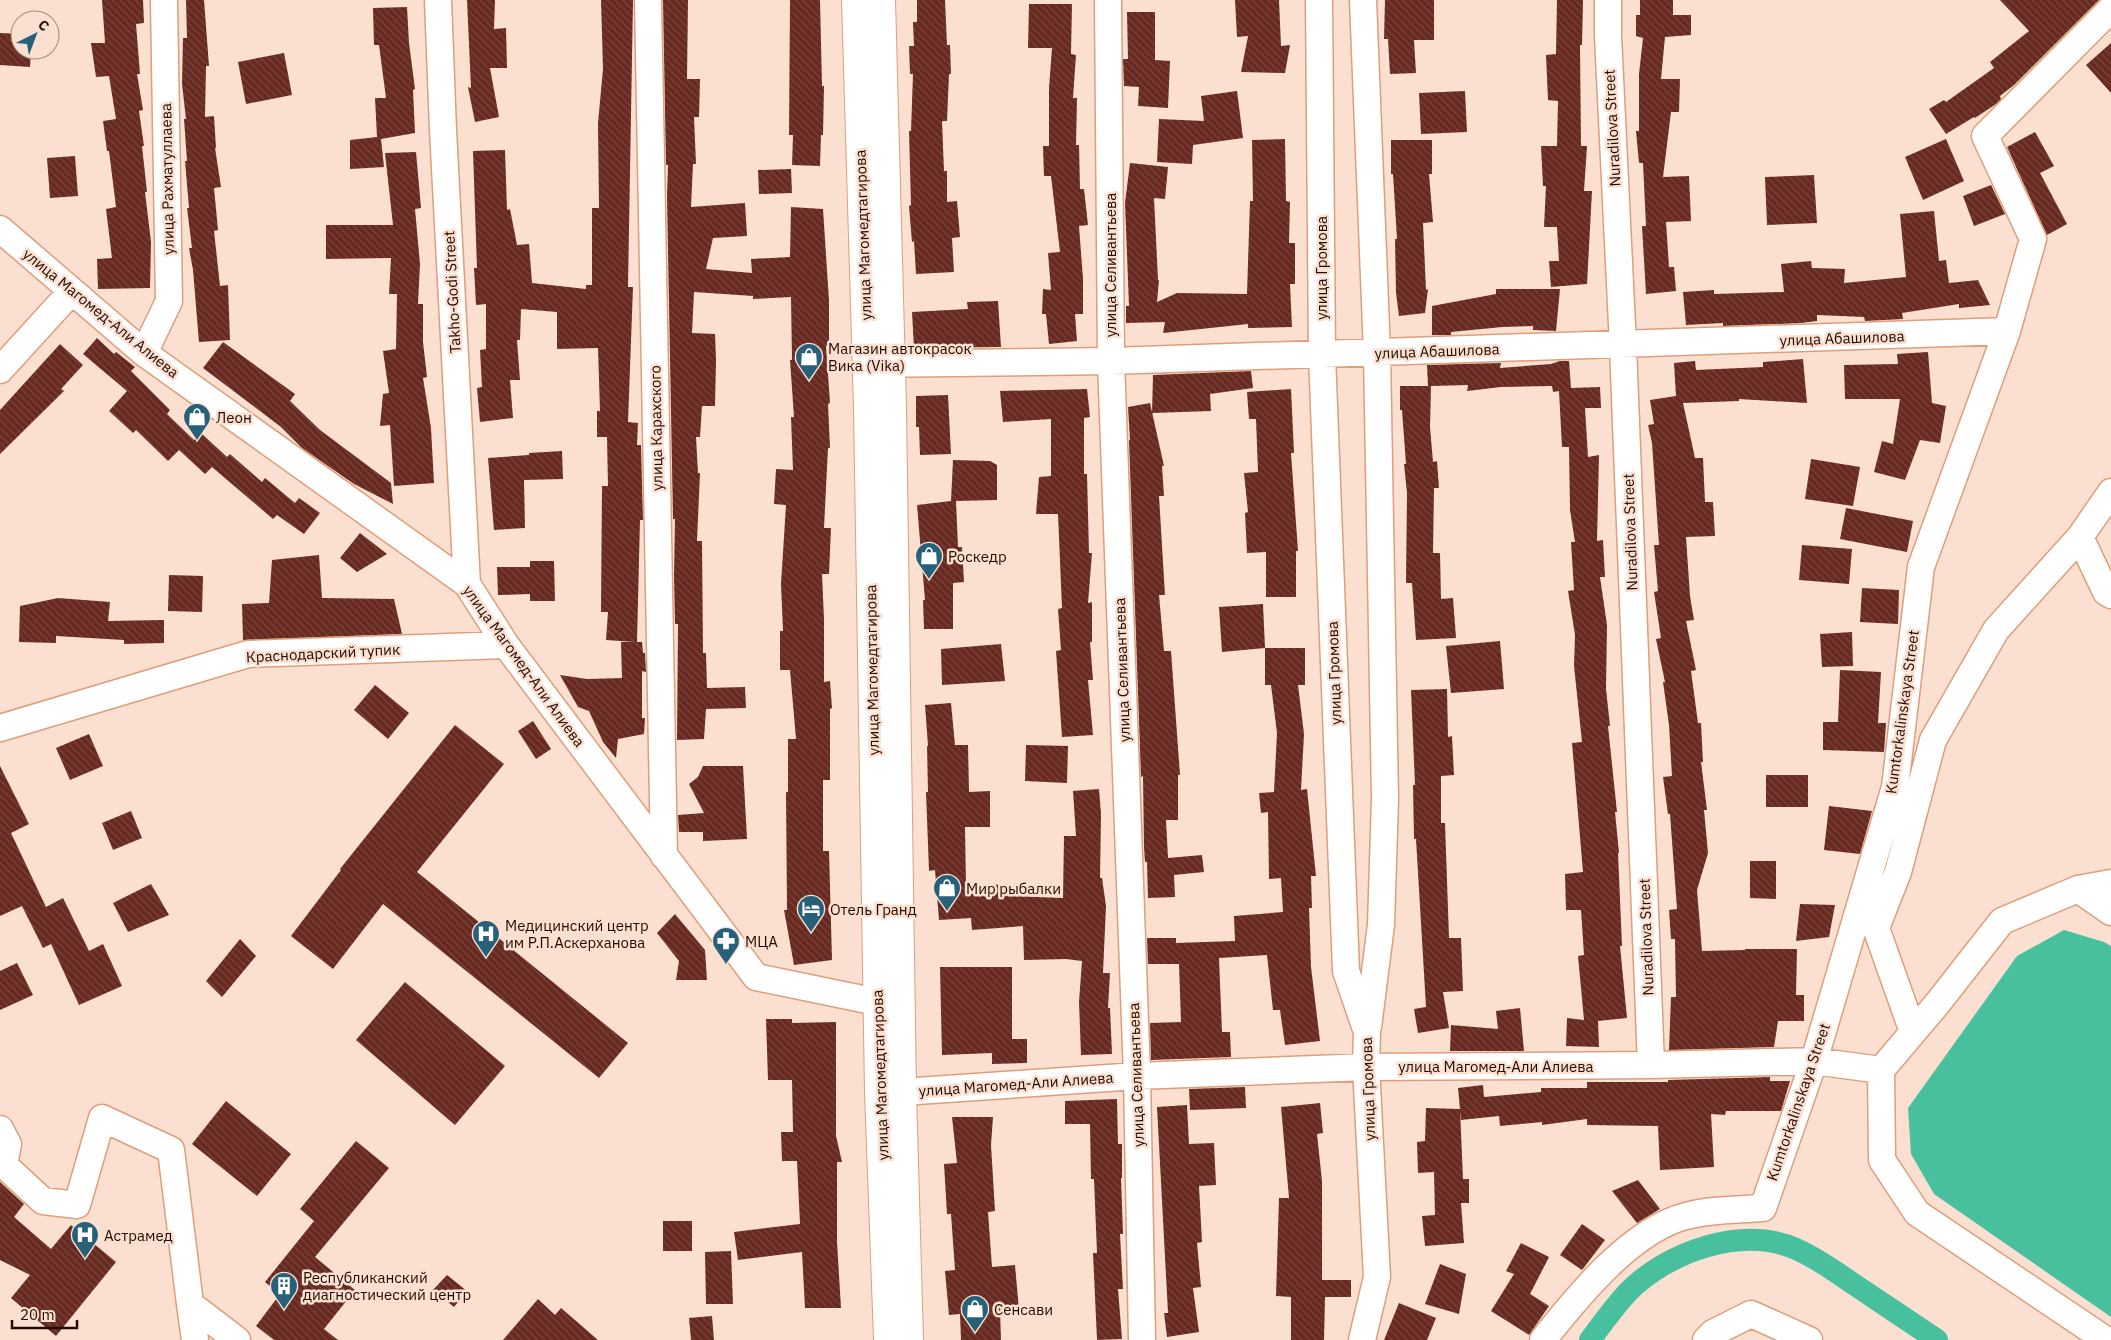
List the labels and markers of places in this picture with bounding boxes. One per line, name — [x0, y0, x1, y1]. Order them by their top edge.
place label: Магазин автокрасок Вика (Vika) — [828, 339, 972, 375]
shop icon: Магазин автокрасок Вика (Vika) — [794, 342, 824, 381]
shop icon: Леон — [182, 402, 212, 441]
place label: Леон — [216, 408, 252, 427]
shop icon: Роскедр — [914, 541, 944, 580]
place label: Роскедр — [948, 547, 1007, 566]
shop icon: Мир рыбалки — [932, 873, 962, 912]
place label: Мир рыбалки — [966, 879, 1061, 898]
hotel icon: Отель Гранд — [796, 894, 826, 933]
place label: Отель Гранд — [830, 900, 917, 919]
place label: Медицинский центр им Р.П.Аскерханова — [505, 916, 649, 952]
hospital icon: Медицинский центр им Р.П.Аскерханова — [471, 919, 501, 958]
pharmacy icon: МЦА — [711, 926, 741, 965]
place label: МЦА — [745, 932, 778, 951]
hospital icon: Астрамед — [70, 1220, 100, 1259]
place label: Астрамед — [104, 1226, 173, 1245]
place label: Республиканский диагностический центр — [303, 1268, 471, 1304]
building icon: Республиканский диагностический центр — [269, 1271, 299, 1310]
shop icon: Сенсави — [960, 1294, 990, 1333]
place label: Сенсави — [994, 1300, 1053, 1319]

